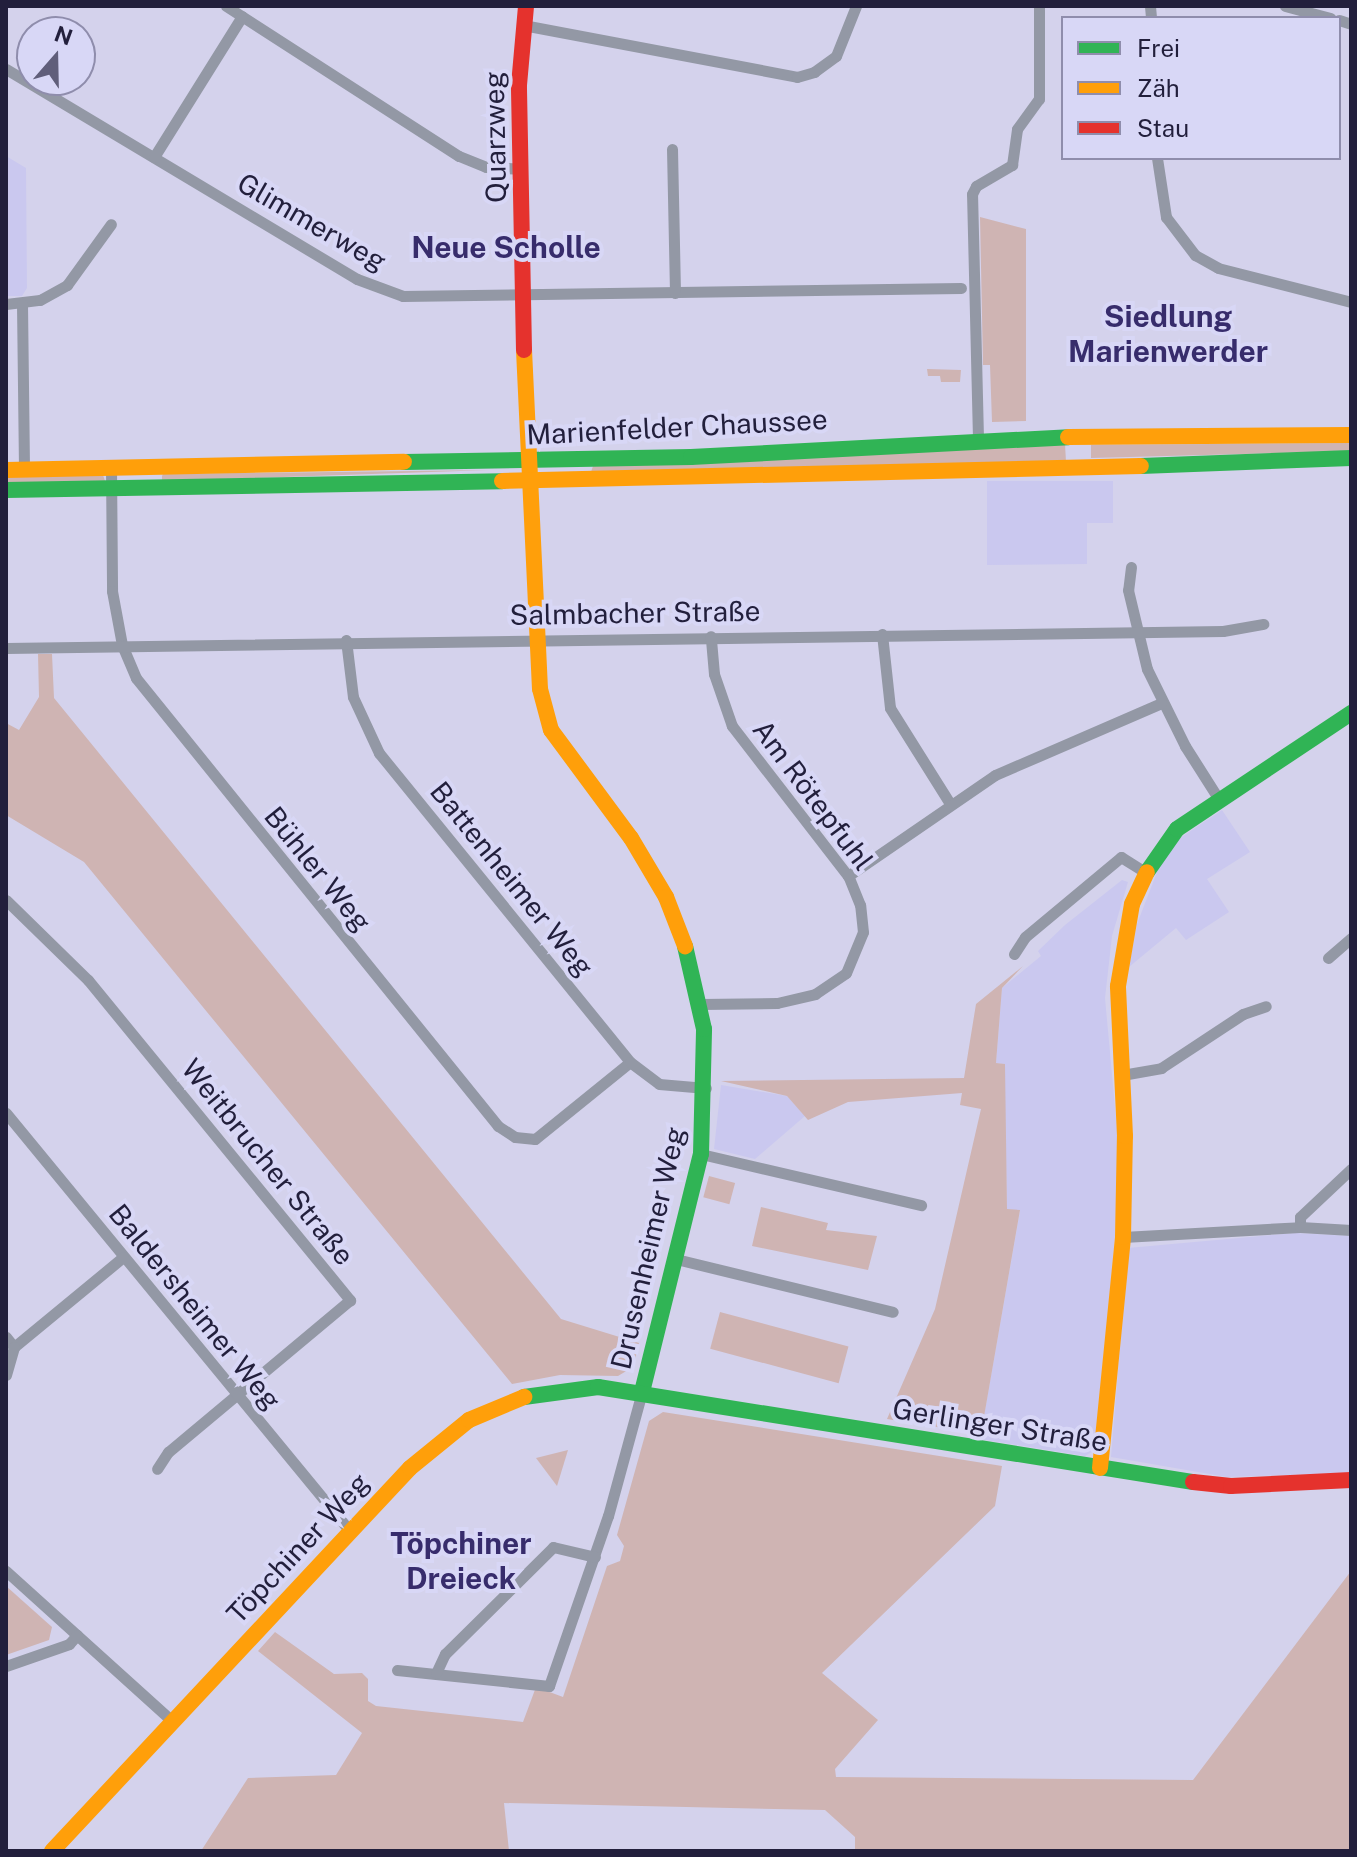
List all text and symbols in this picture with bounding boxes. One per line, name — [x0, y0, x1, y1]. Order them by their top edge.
north arrow — [16, 16, 96, 96]
legend — [1061, 16, 1341, 160]
text: N — [51, 20, 76, 50]
text: Frei — [1137, 34, 1180, 62]
street label: Quarzweg — [477, 71, 513, 203]
text: Zäh — [1137, 74, 1180, 102]
text: Stau — [1137, 114, 1189, 142]
street label: Glimmerweg — [232, 166, 392, 278]
district label: Neue Scholle — [411, 229, 601, 265]
district label: Siedlung Marienwerder — [1068, 298, 1268, 368]
street label: Marienfelder Chaussee — [526, 402, 828, 452]
street label: Salmbacher Straße — [509, 594, 761, 632]
street label: Am Rötepfuhl — [746, 713, 880, 877]
street label: Battenheimer Weg — [423, 775, 601, 983]
street label: Bühler Weg — [257, 800, 379, 938]
street label: Weitbrucher Straße — [175, 1052, 361, 1272]
street label: Drusenheimer Weg — [604, 1123, 692, 1373]
street label: Baldersheimer Weg — [102, 1197, 288, 1417]
street label: Gerlinger Straße — [890, 1391, 1110, 1459]
street label: Töpchiner Weg — [220, 1466, 376, 1630]
district label: Töpchiner Dreieck — [390, 1525, 532, 1596]

